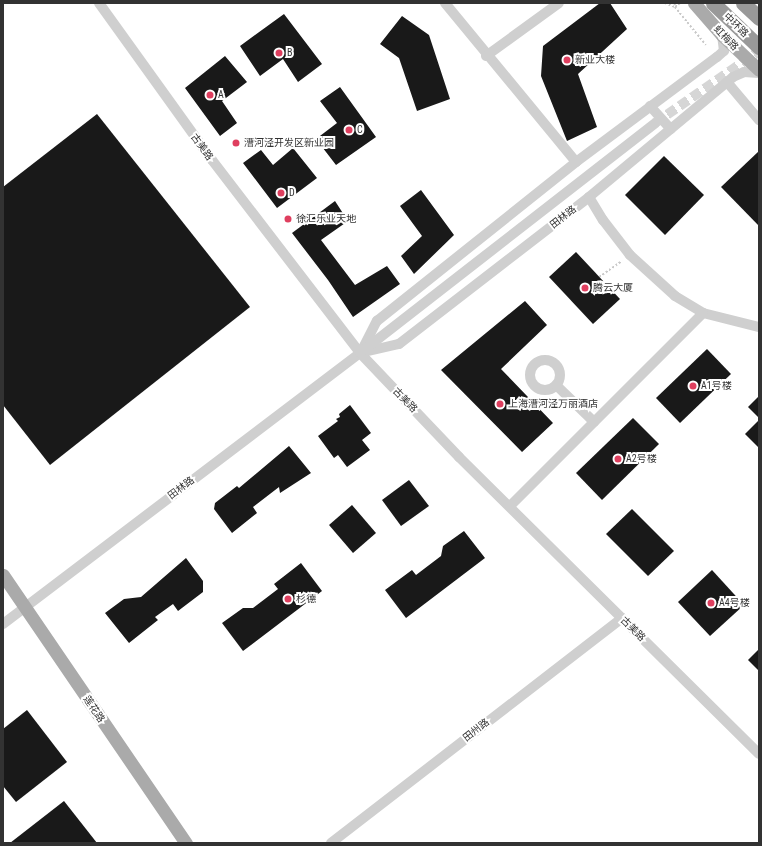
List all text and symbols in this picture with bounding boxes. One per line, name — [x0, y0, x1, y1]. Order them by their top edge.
street label: 中环路 — [721, 10, 751, 40]
street label: 虹梅路 — [711, 23, 741, 53]
place label: B — [287, 47, 292, 59]
marker: B — [274, 48, 284, 58]
place label: 新业大楼 — [575, 54, 615, 66]
marker: 新业大楼 — [562, 55, 572, 65]
place label: A — [218, 89, 224, 101]
marker: A — [205, 90, 215, 100]
place label: C — [357, 124, 363, 136]
marker: C — [344, 125, 354, 135]
street label: 古美路 — [188, 131, 216, 163]
place label: 漕河泾开发区新业园 — [244, 137, 334, 149]
marker: 漕河泾开发区新业园 — [231, 138, 241, 148]
place label: D — [289, 187, 295, 199]
marker: D — [276, 188, 286, 198]
street label: 田林路 — [547, 203, 579, 231]
place label: 徐汇乐业天地 — [296, 213, 356, 225]
marker: 徐汇乐业天地 — [283, 214, 293, 224]
place label: 腾云大厦 — [593, 282, 633, 294]
marker: 腾云大厦 — [580, 283, 590, 293]
place label: A1号楼 — [701, 380, 732, 392]
marker: A1号楼 — [688, 381, 698, 391]
street label: 古美路 — [390, 385, 420, 415]
place label: 上海漕河泾万丽酒店 — [508, 398, 598, 410]
marker: 上海漕河泾万丽酒店 — [495, 399, 505, 409]
place label: A2号楼 — [626, 453, 657, 465]
marker: A2号楼 — [613, 454, 623, 464]
street label: 田林路 — [165, 474, 197, 502]
place label: 杉德 — [296, 593, 316, 605]
marker: 杉德 — [283, 594, 293, 604]
place label: A4号楼 — [719, 597, 750, 609]
marker: A4号楼 — [706, 598, 716, 608]
street label: 古美路 — [618, 614, 648, 644]
street label: 莲花路 — [81, 693, 107, 725]
street label: 田州路 — [460, 716, 492, 744]

